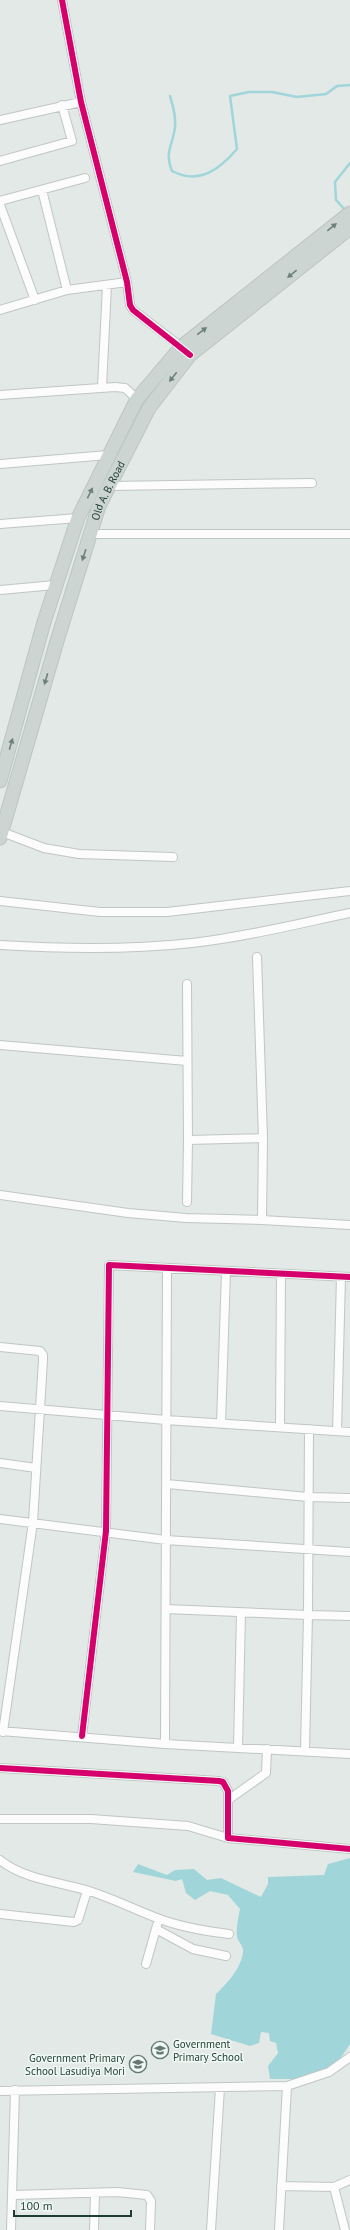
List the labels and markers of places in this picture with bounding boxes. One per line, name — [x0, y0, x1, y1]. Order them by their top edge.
place label: Government Primary School — [173, 2037, 244, 2064]
school or university icon: Government Primary School — [150, 2040, 170, 2060]
place label: Government Primary School Lasudiya Mori — [25, 2051, 126, 2078]
school or university icon: Government Primary School Lasudiya Mori — [128, 2054, 148, 2074]

